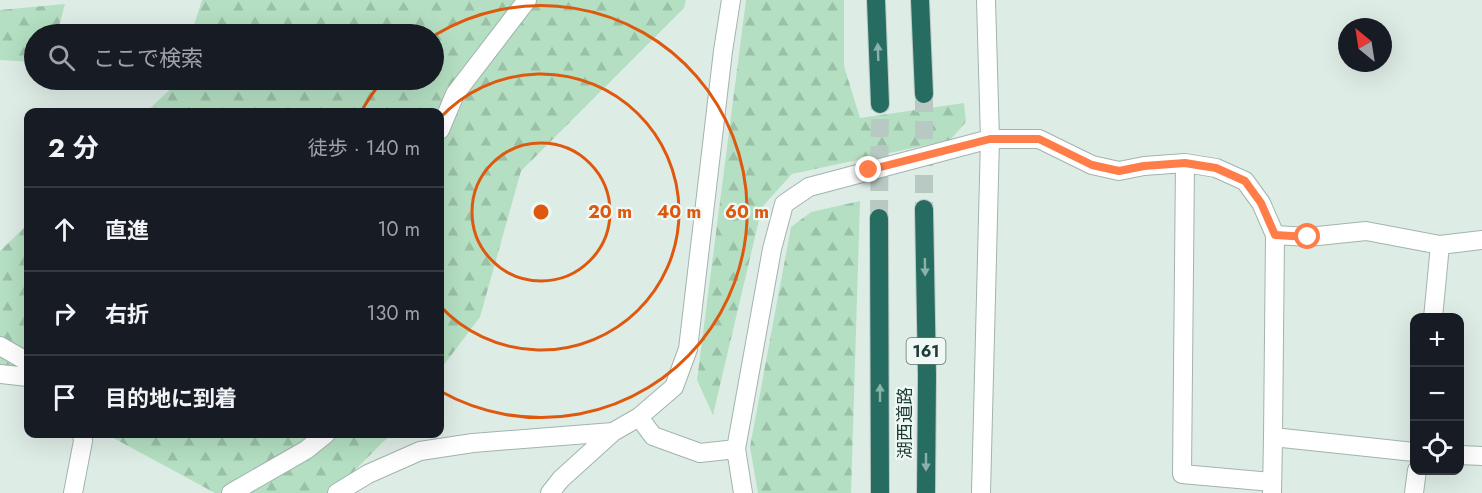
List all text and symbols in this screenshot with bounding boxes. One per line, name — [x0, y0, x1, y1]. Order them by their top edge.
north arrow — [1338, 18, 1392, 72]
search box — [24, 24, 444, 90]
icon: search — [45, 41, 78, 74]
text: ここで検索 — [93, 42, 203, 74]
one-way arrow — [874, 43, 883, 62]
text: 2 分 — [48, 129, 99, 167]
text: 徒歩 · 140 m — [308, 134, 420, 163]
route end — [855, 156, 881, 182]
text: 20 m — [588, 199, 632, 225]
text: 40 m — [657, 199, 701, 225]
text: 60 m — [725, 199, 769, 225]
centre of rings — [531, 202, 551, 222]
icon: ahead — [48, 213, 81, 246]
text: 直進 — [105, 214, 149, 246]
text: 10 m — [377, 215, 420, 244]
route start — [1294, 223, 1320, 249]
one-way arrow — [920, 258, 930, 277]
icon: right — [48, 297, 81, 330]
text: 右折 — [105, 298, 149, 330]
text: 130 m — [366, 299, 420, 328]
map controls — [1410, 313, 1464, 475]
button: + — [1410, 313, 1464, 367]
road number: 161 — [906, 338, 946, 364]
button: − — [1410, 367, 1464, 421]
icon: arrive — [48, 381, 81, 414]
text: 目的地に到着 — [105, 382, 237, 414]
one-way arrow — [875, 383, 885, 402]
street label: 湖西道路 — [892, 387, 918, 459]
button: locate — [1410, 421, 1464, 475]
one-way arrow — [921, 453, 931, 472]

